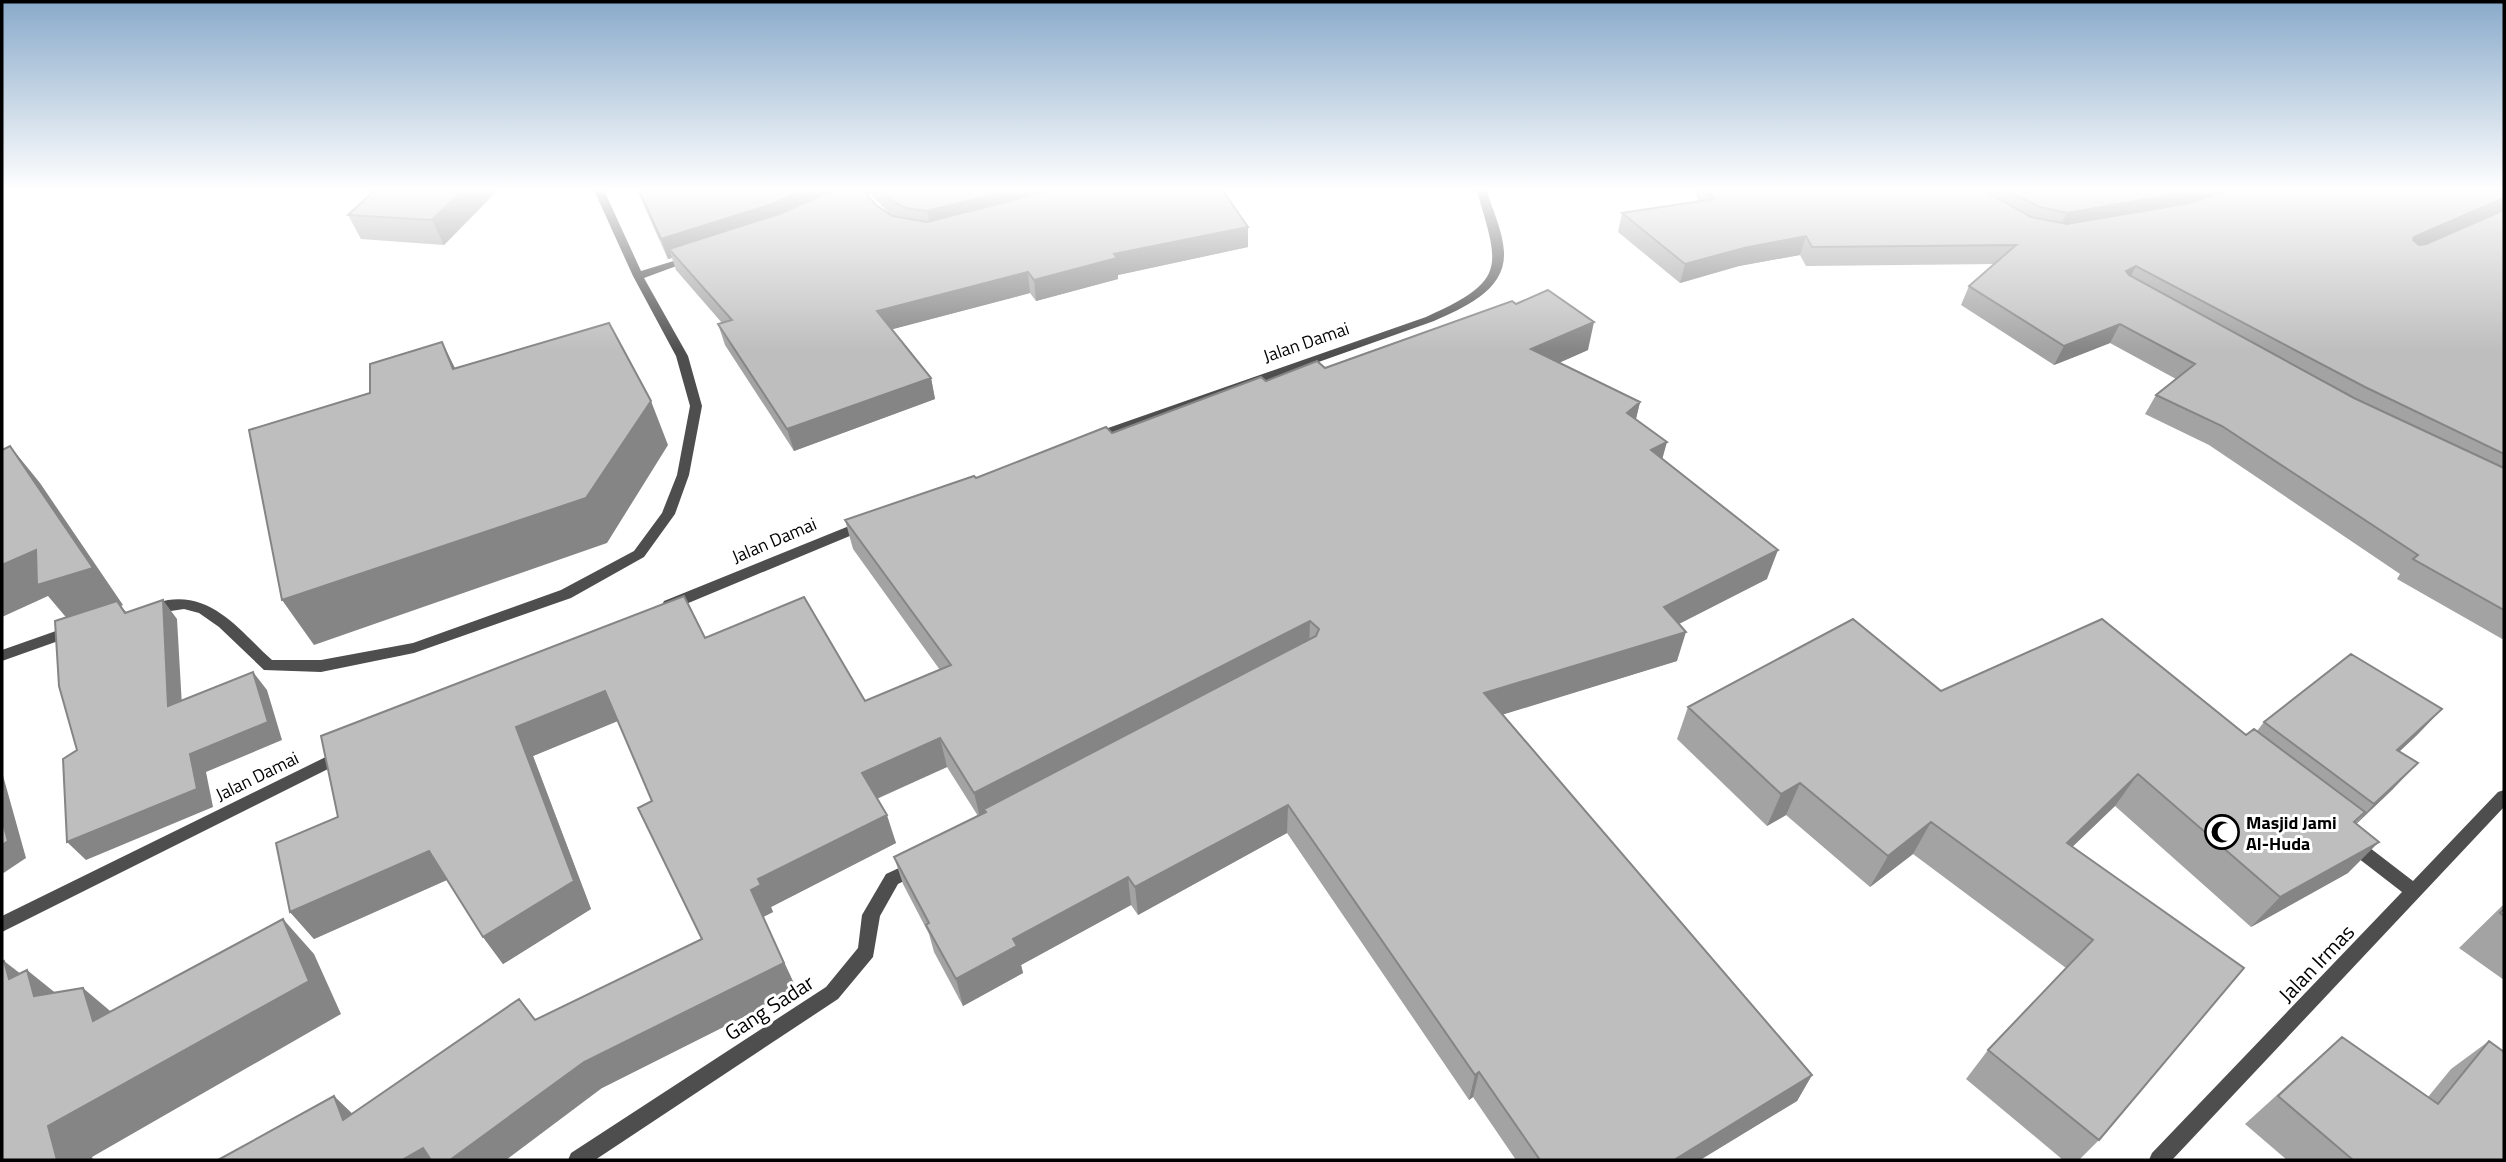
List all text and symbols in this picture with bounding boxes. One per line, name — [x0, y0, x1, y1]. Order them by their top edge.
street label: Jalan Damai — [1259, 315, 1353, 369]
street label: Jalan Damai — [727, 510, 821, 570]
street label: Jalan Damai — [211, 744, 303, 808]
place label: Masjid Jami Al-Huda — [2246, 809, 2337, 857]
mosque icon: Masjid Jami Al-Huda — [2203, 813, 2241, 851]
street label: Jalan Irmas — [2270, 917, 2362, 1009]
street label: Gang Sadar — [718, 966, 820, 1048]

